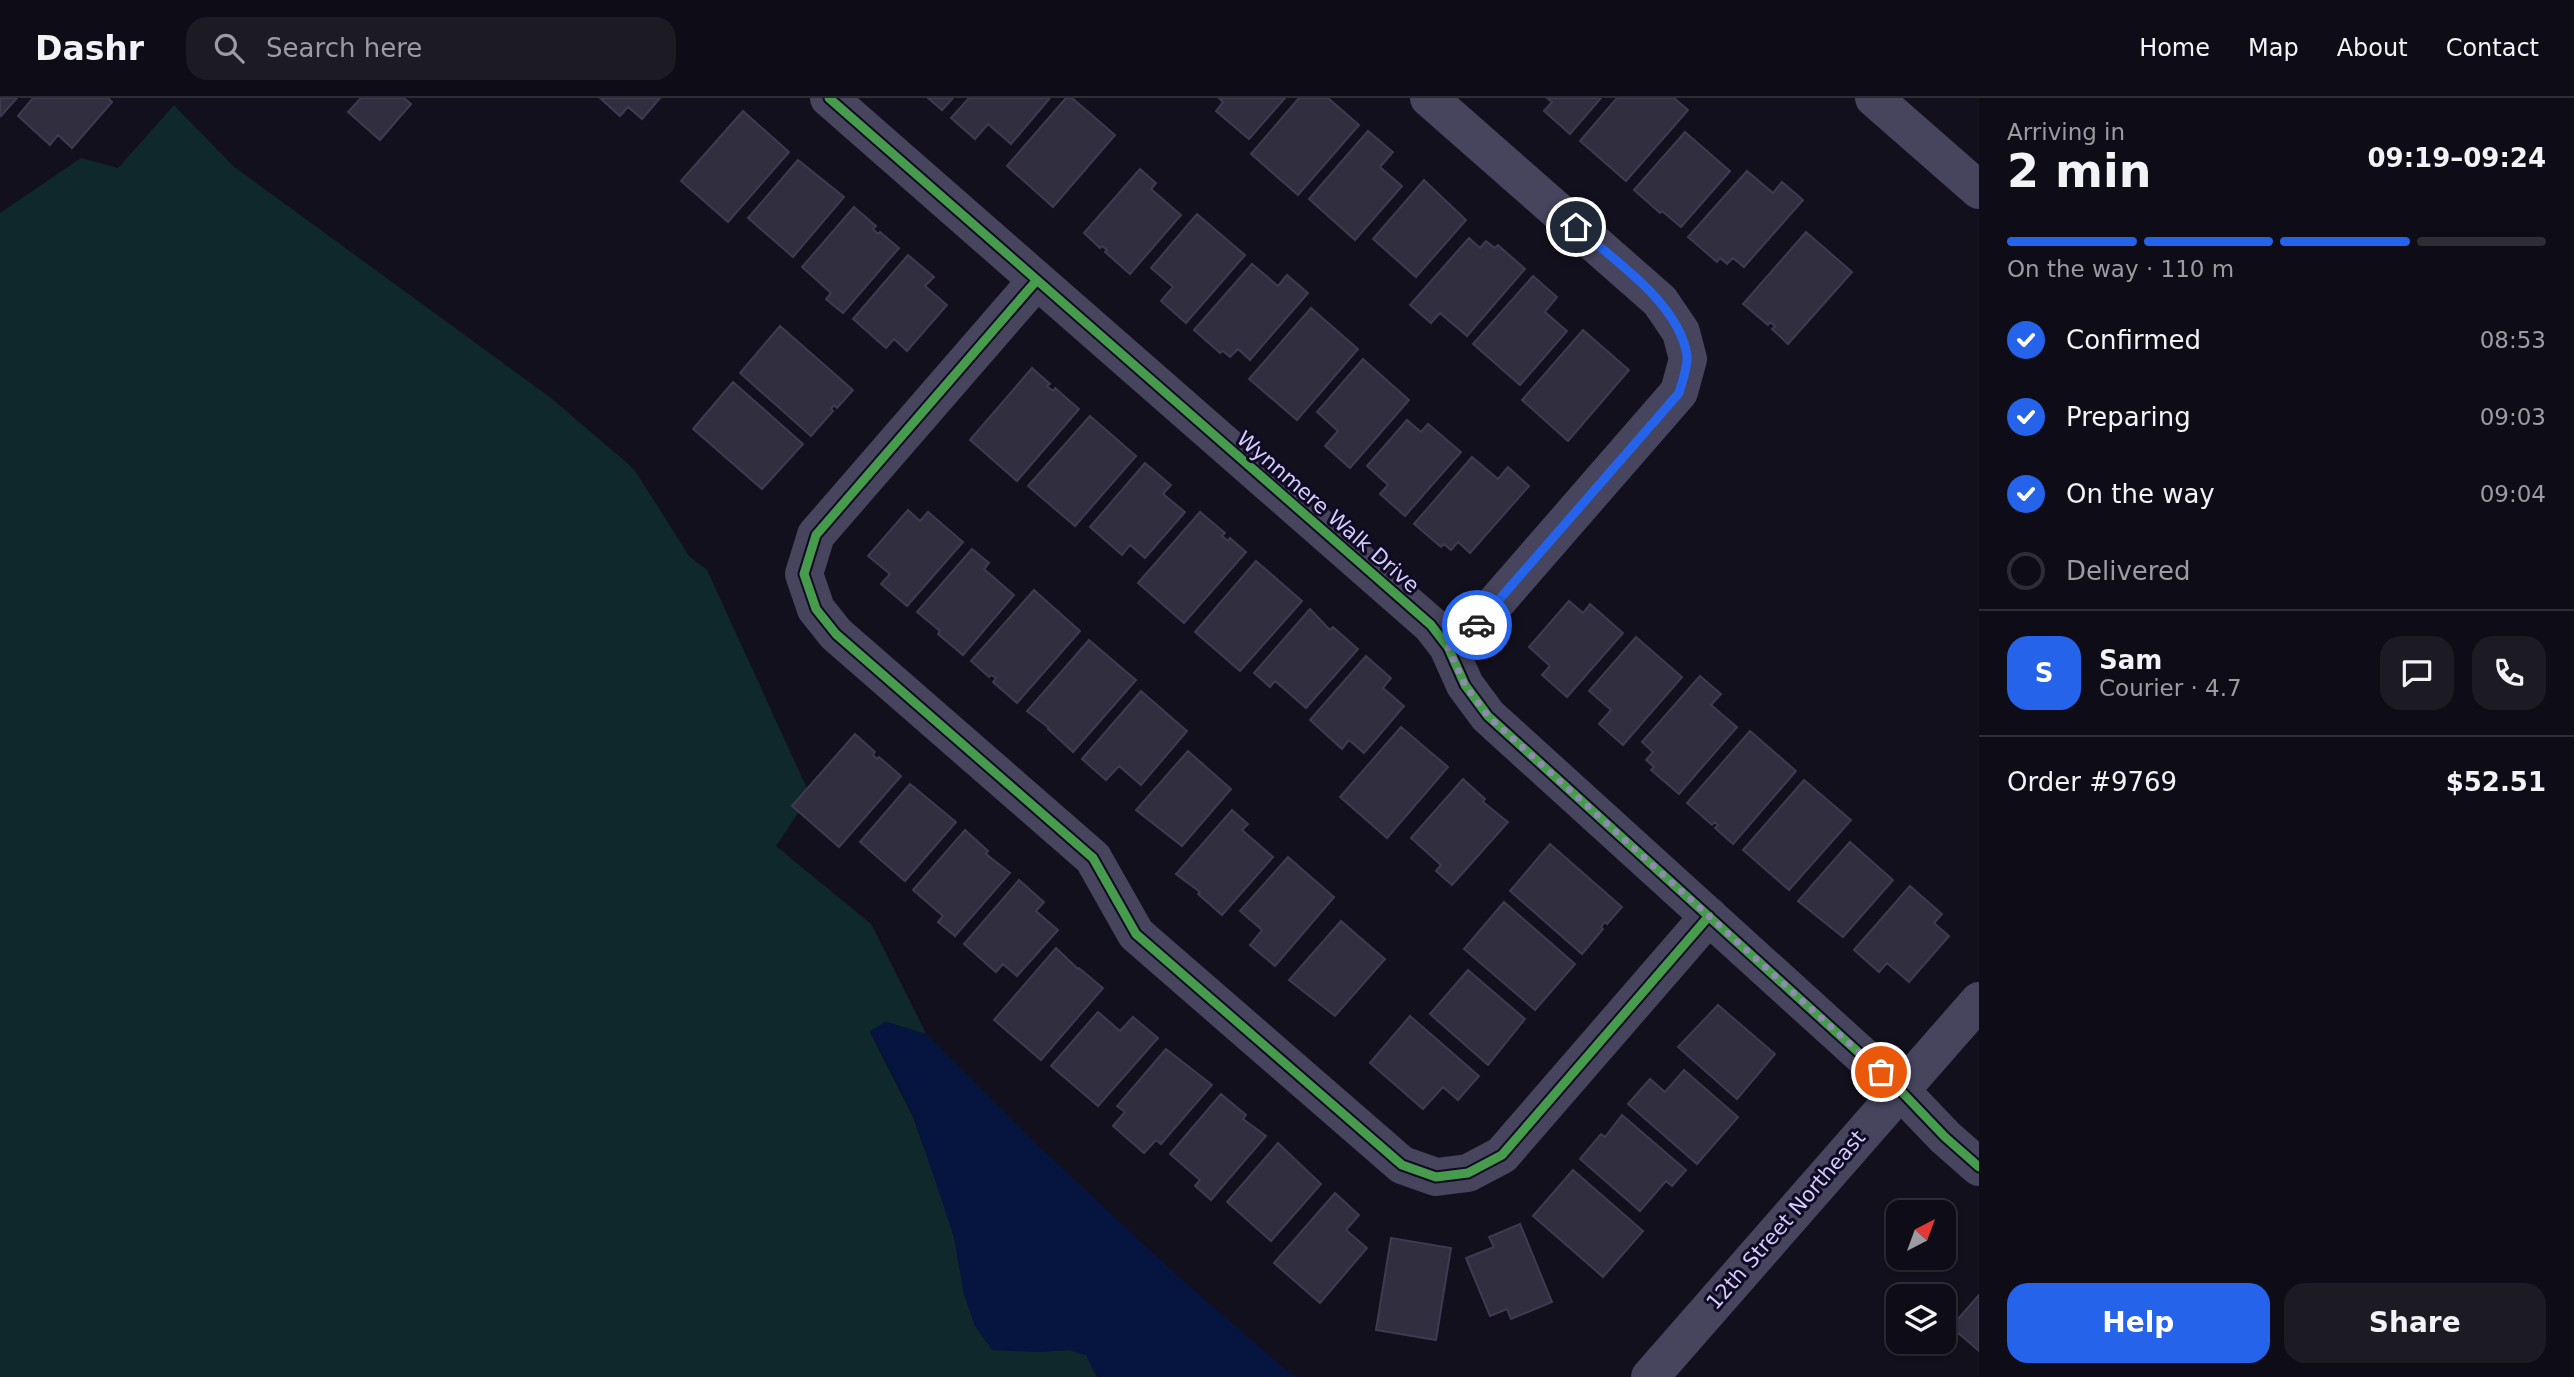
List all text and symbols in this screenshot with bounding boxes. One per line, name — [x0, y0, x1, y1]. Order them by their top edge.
search box — [186, 17, 676, 80]
text: Dashr — [35, 29, 144, 68]
icon: search — [210, 29, 248, 67]
text: Search here — [266, 33, 422, 63]
text: Home — [2139, 34, 2210, 62]
text: Map — [2248, 34, 2299, 62]
text: About — [2337, 34, 2408, 62]
text: Contact — [2446, 34, 2539, 62]
text: Arriving in — [2007, 119, 2125, 145]
text: 09:19–09:24 — [2367, 143, 2546, 173]
text: 2 min — [2007, 144, 2151, 198]
pin — [1546, 197, 1606, 257]
icon: home — [1557, 208, 1595, 246]
text: On the way · 110 m — [2007, 256, 2234, 282]
icon: check — [2007, 321, 2045, 359]
text: Confirmed — [2066, 325, 2201, 355]
text: 08:53 — [2480, 327, 2546, 353]
icon: check — [2007, 398, 2045, 436]
text: Preparing — [2066, 402, 2191, 432]
text: 09:03 — [2480, 404, 2546, 430]
street label: Wynnmere Walk Drive — [1232, 426, 1424, 598]
icon: check — [2007, 475, 2045, 513]
text: On the way — [2066, 479, 2215, 509]
text: 09:04 — [2480, 481, 2546, 507]
text: Delivered — [2066, 556, 2190, 586]
courier — [1442, 590, 1512, 660]
icon: car — [1458, 606, 1496, 644]
button: chat — [2380, 636, 2454, 710]
button: phone — [2472, 636, 2546, 710]
text: Sam — [2099, 645, 2162, 675]
text: S — [2035, 658, 2053, 688]
text: Courier · 4.7 — [2099, 675, 2242, 701]
text: Order #9769 — [2007, 767, 2177, 797]
text: $52.51 — [2446, 767, 2546, 797]
pin — [1851, 1042, 1911, 1102]
icon: bag — [1862, 1053, 1900, 1091]
street label: 12th Street Northeast — [1702, 1126, 1870, 1314]
north arrow — [1886, 1200, 1956, 1270]
map controls — [1886, 1200, 1956, 1354]
button: Help — [2007, 1283, 2270, 1363]
button: Share — [2284, 1283, 2546, 1363]
button: layers — [1886, 1284, 1956, 1354]

